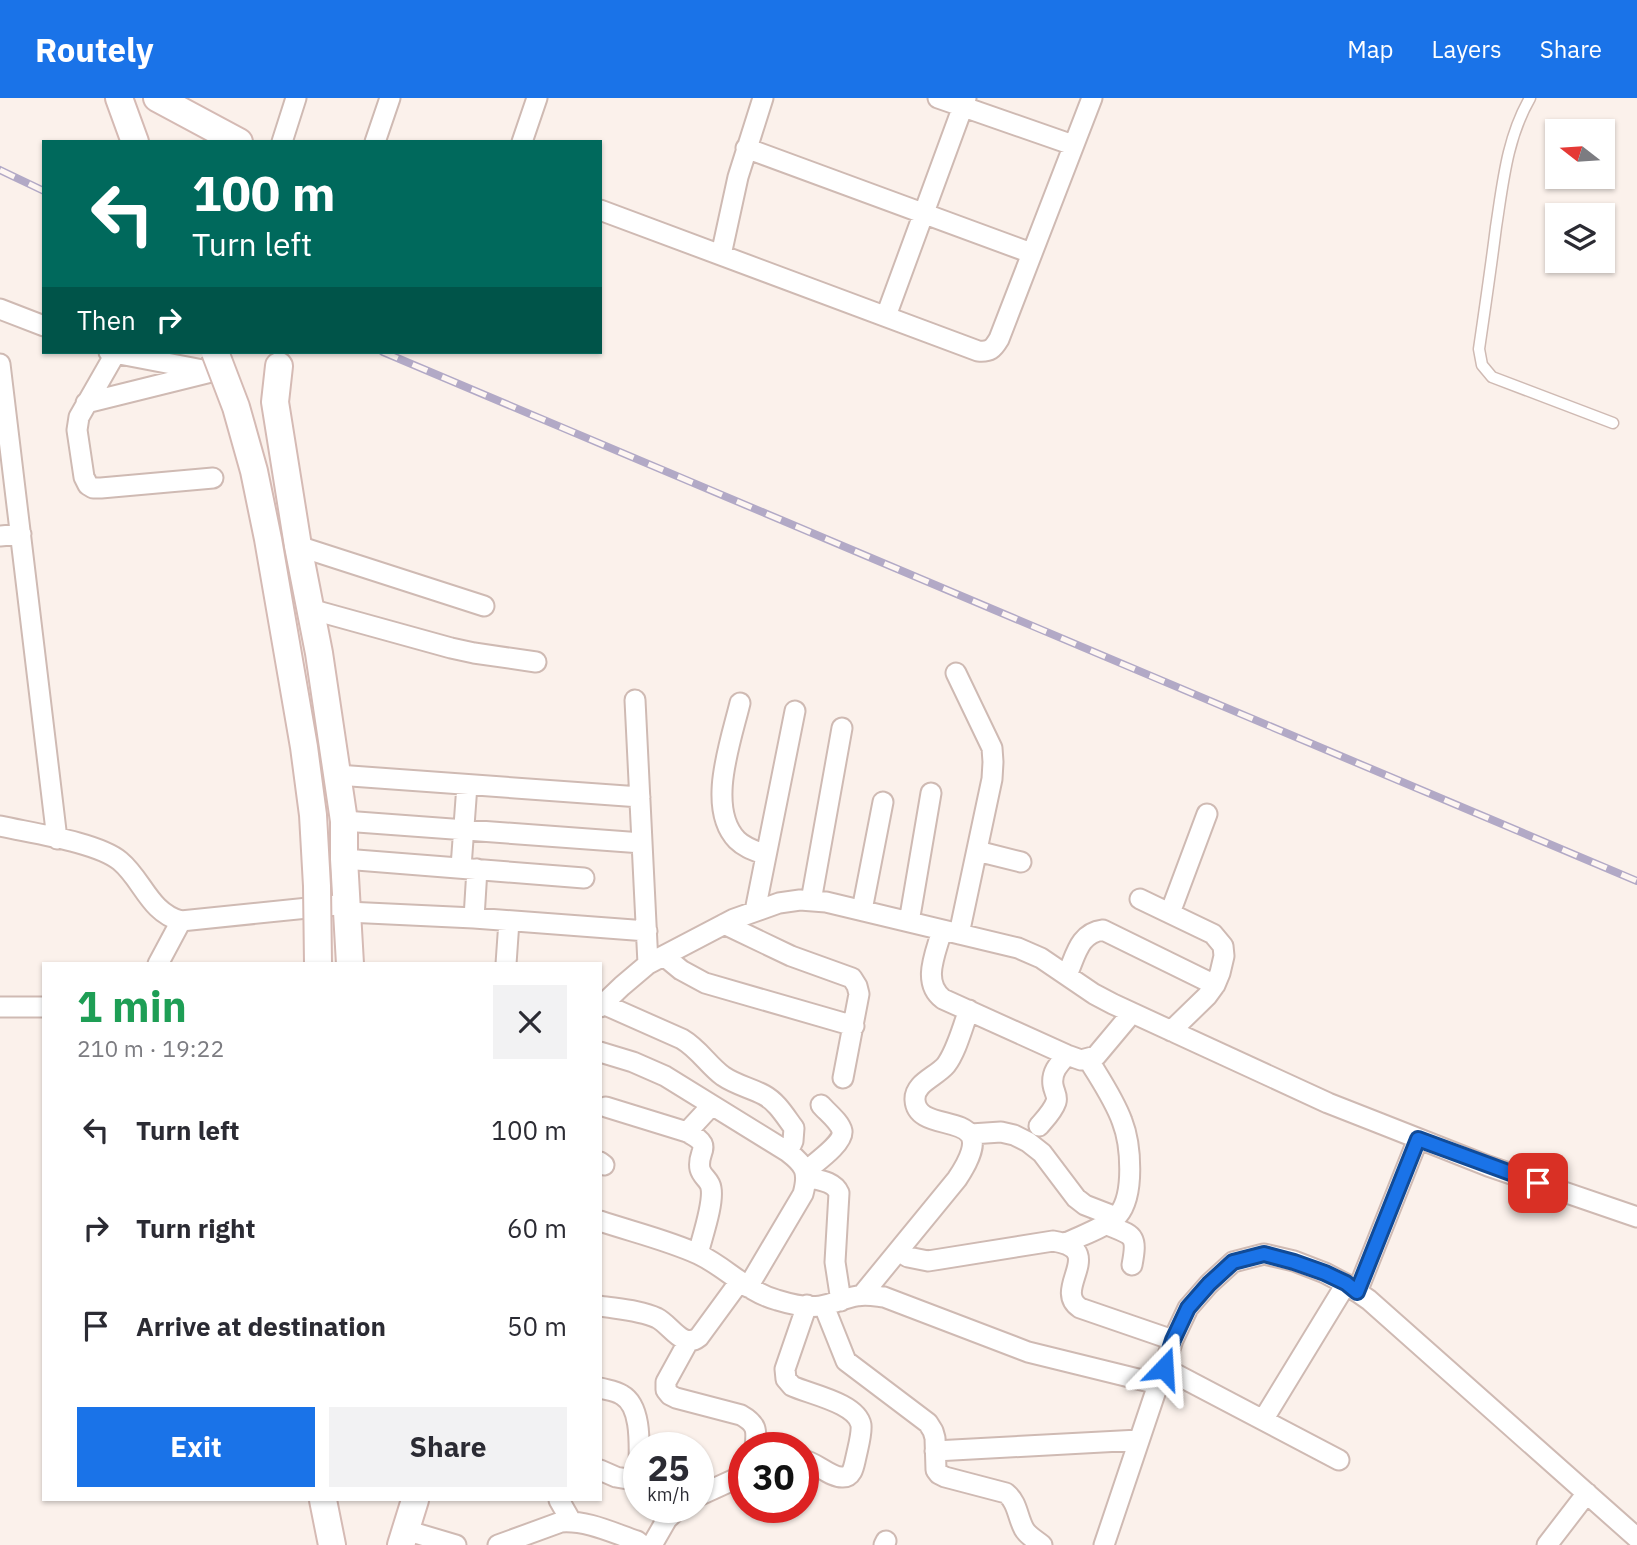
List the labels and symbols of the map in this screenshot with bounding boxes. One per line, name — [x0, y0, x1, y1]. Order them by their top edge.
north arrow — [1545, 119, 1615, 189]
pin — [1508, 1153, 1568, 1213]
position arrow — [1127, 1331, 1201, 1405]
speed limit sign: 30 — [728, 1432, 819, 1523]

